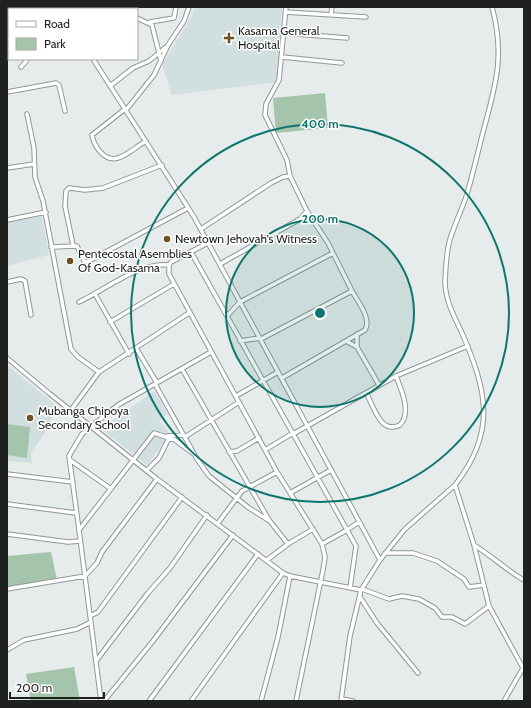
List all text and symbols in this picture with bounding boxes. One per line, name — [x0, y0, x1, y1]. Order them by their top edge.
legend — [8, 8, 138, 60]
text: Road — [44, 16, 70, 31]
place label: Kasama General Hospital — [238, 23, 320, 52]
marker: Kasama General Hospital — [223, 32, 235, 44]
text: Park — [44, 36, 66, 51]
text: 400 m — [301, 116, 339, 131]
text: 200 m — [302, 211, 338, 226]
place label: Newtown Jehovah's Witness — [175, 231, 317, 246]
marker: Newtown Jehovah's Witness — [162, 234, 172, 244]
place label: Pentecostal Asemblies Of God-Kasama — [78, 246, 192, 275]
marker: Pentecostal Asemblies Of God-Kasama — [65, 256, 75, 266]
centre of rings — [313, 306, 327, 320]
place label: Mubanga Chipoya Secondary School — [38, 403, 130, 432]
marker: Mubanga Chipoya Secondary School — [25, 413, 35, 423]
scale bar — [10, 674, 104, 700]
text: 200 m — [16, 680, 52, 695]

